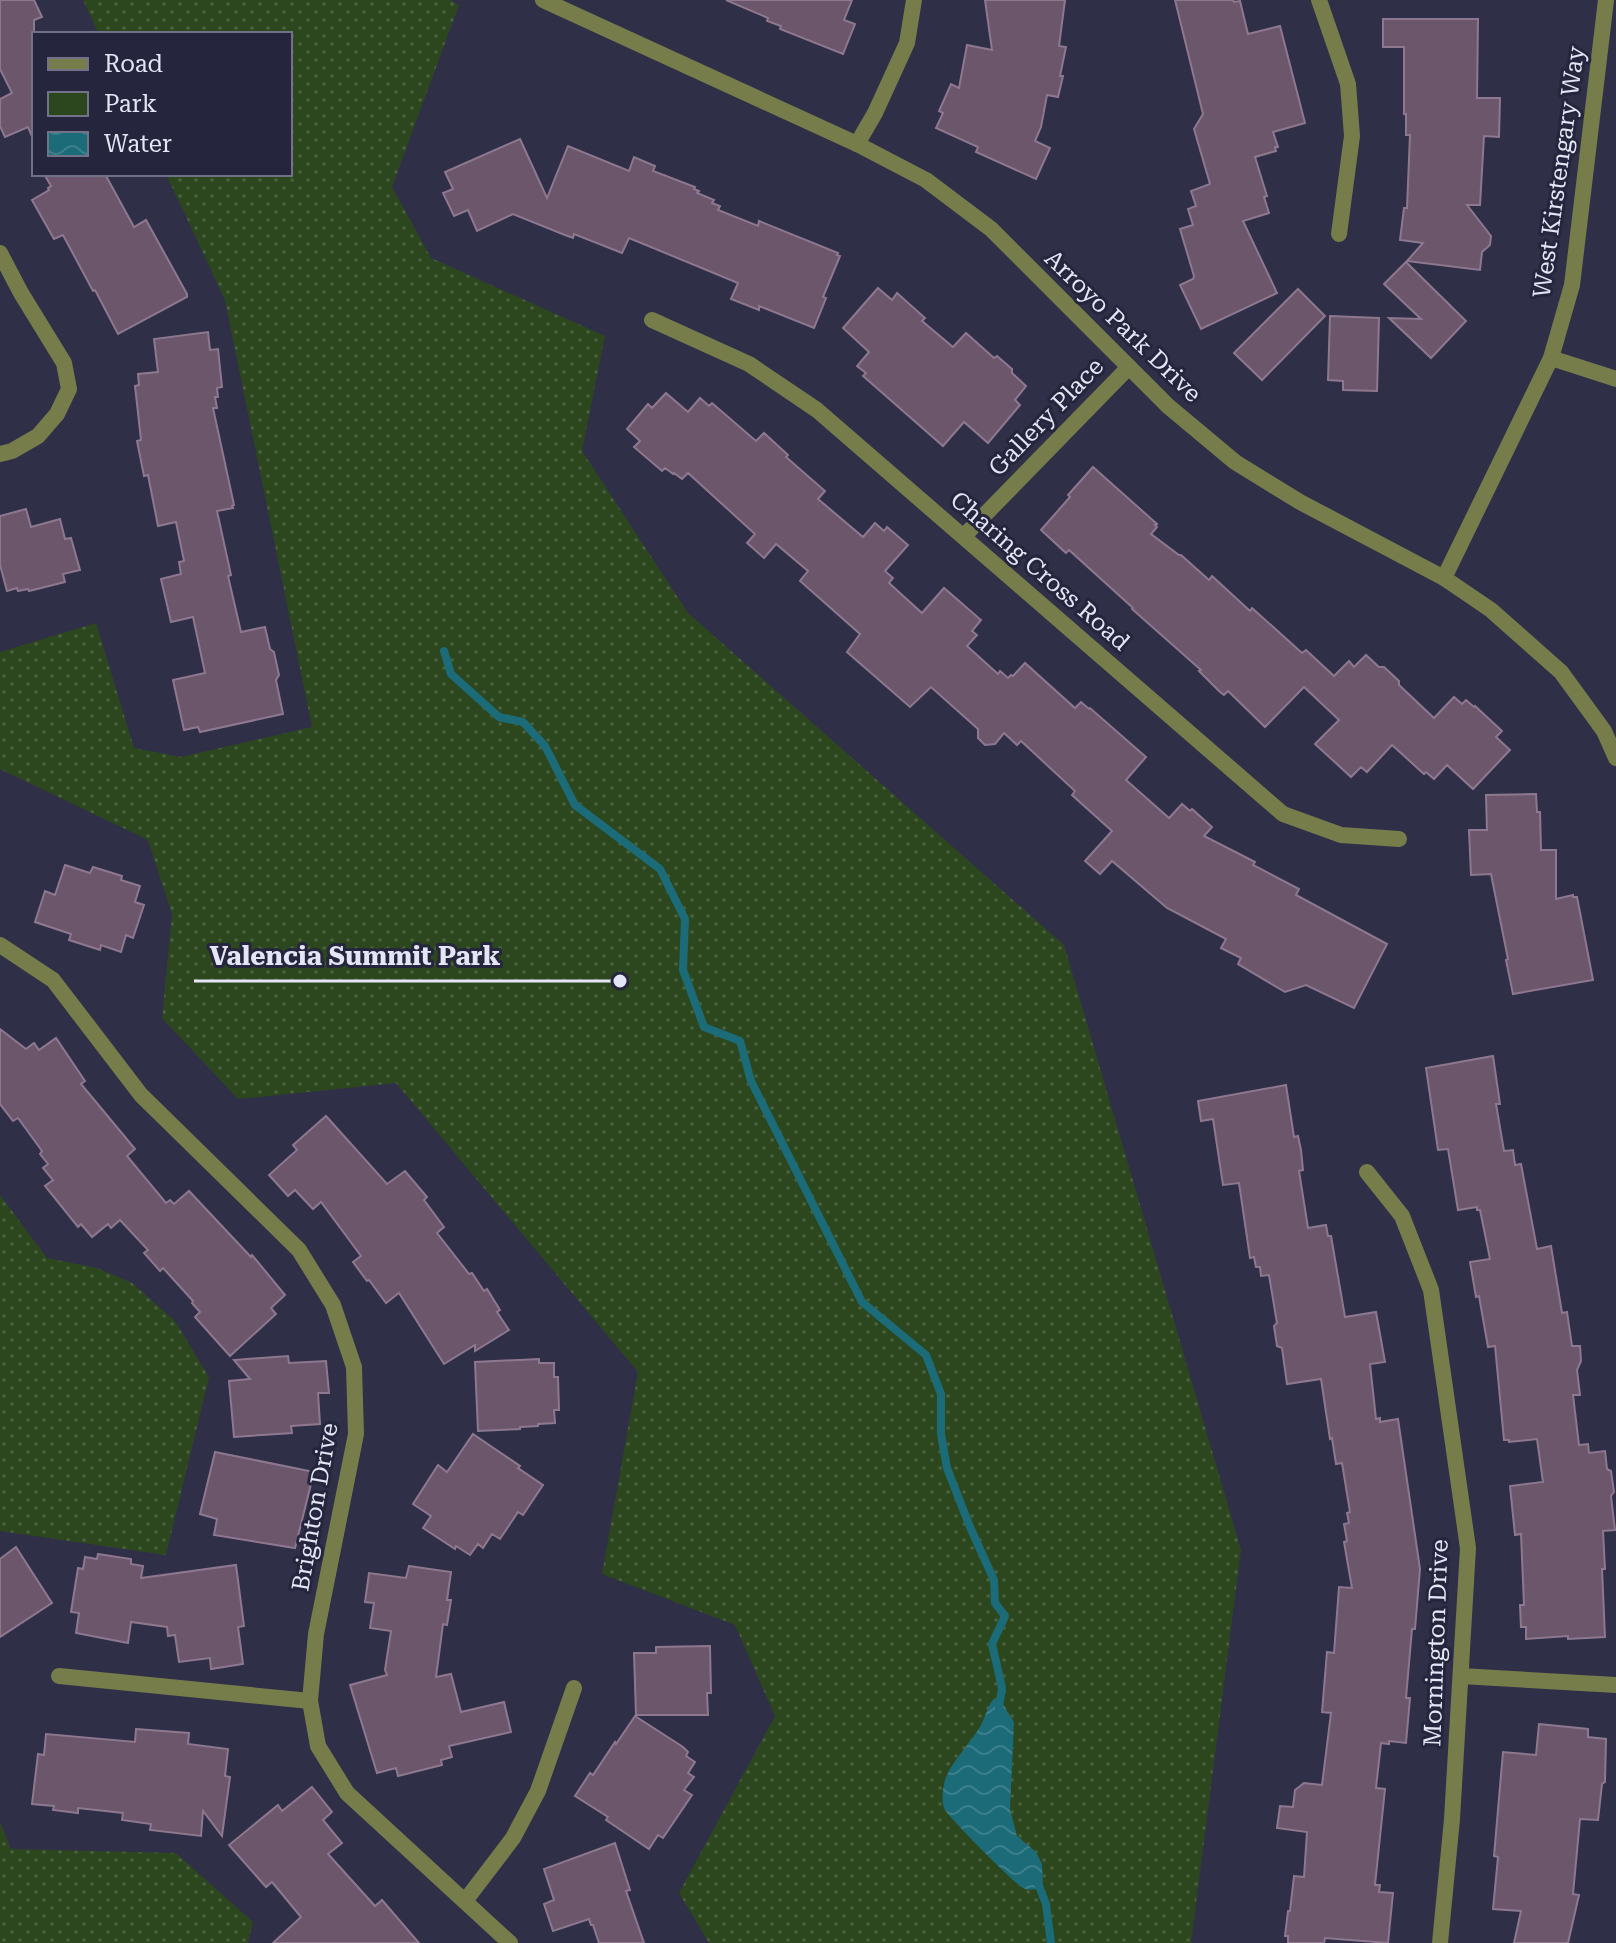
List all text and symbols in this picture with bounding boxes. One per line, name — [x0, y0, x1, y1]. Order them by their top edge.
legend — [32, 32, 292, 176]
street label: West Kirstengary Way — [1527, 44, 1591, 299]
text: Road — [104, 50, 163, 78]
text: Park — [104, 90, 157, 118]
text: Water — [104, 130, 172, 158]
street label: Arroyo Park Drive — [1039, 244, 1207, 408]
street label: Gallery Place — [983, 352, 1109, 482]
street label: Charing Cross Road — [945, 486, 1135, 656]
callout: Valencia Summit Park — [194, 931, 517, 981]
text: Valencia Summit Park — [210, 941, 501, 971]
street label: Brighton Drive — [286, 1421, 344, 1593]
street label: Mornington Drive — [1418, 1539, 1454, 1747]

